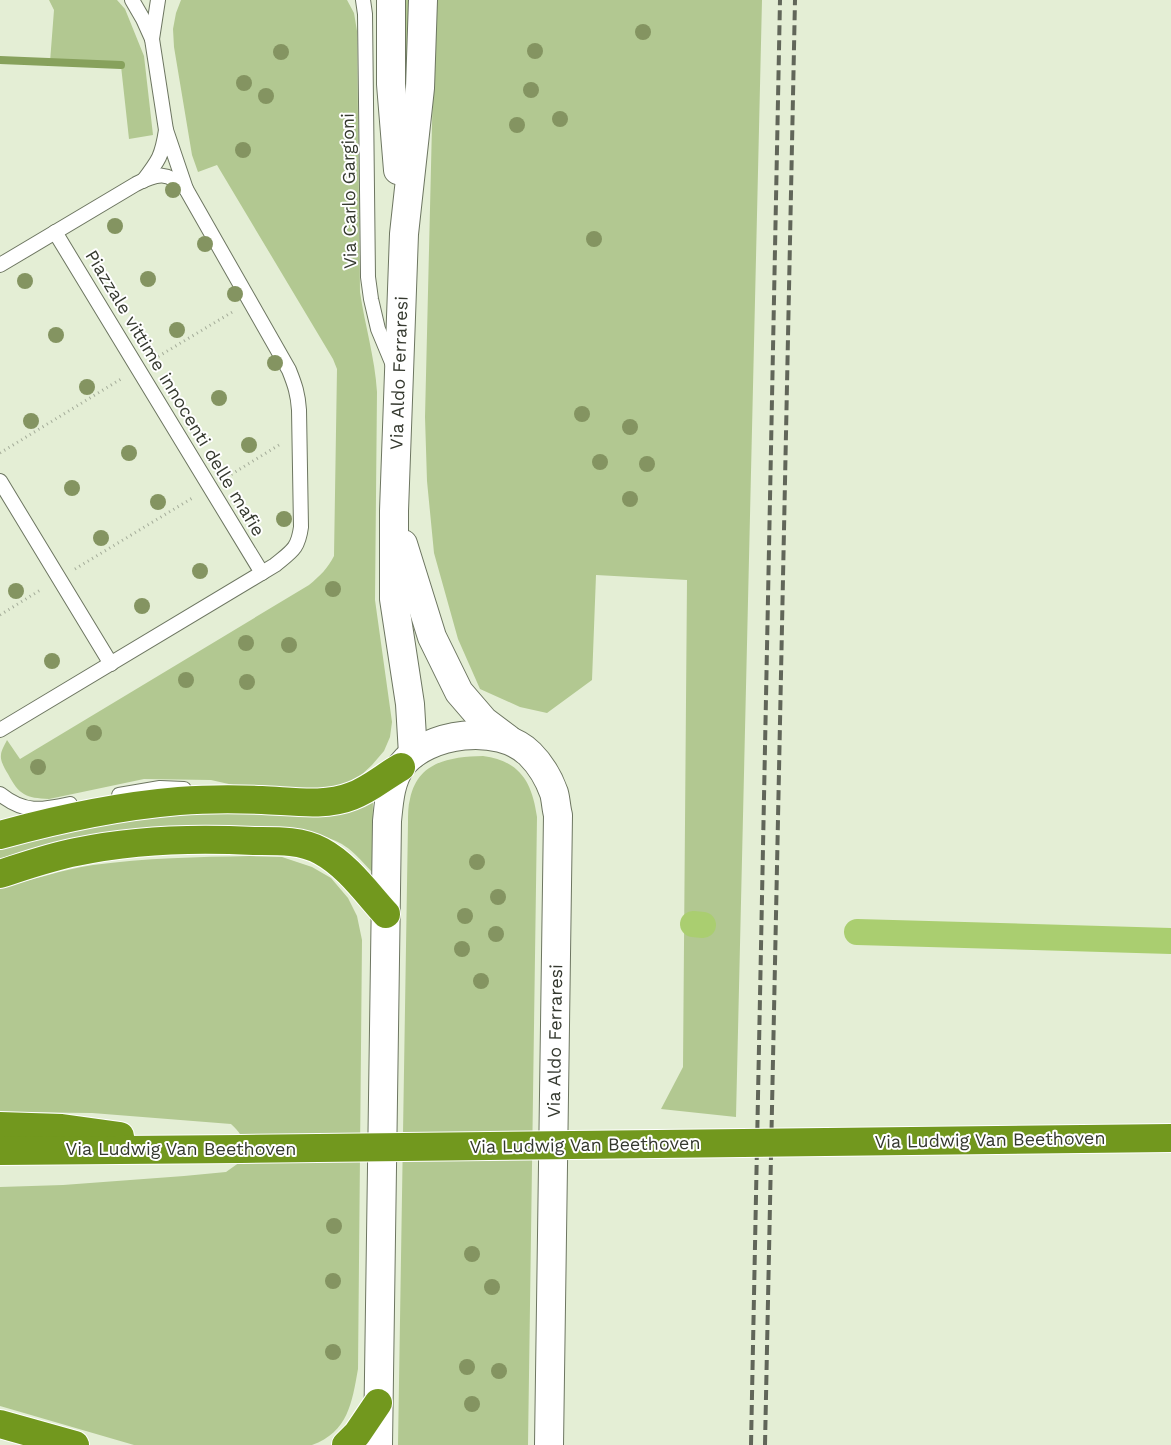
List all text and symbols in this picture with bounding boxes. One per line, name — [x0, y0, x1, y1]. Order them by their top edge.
street label: Via Carlo Gargioni — [337, 113, 360, 269]
street label: Piazzale vittime innocenti delle mafie — [81, 246, 269, 540]
street label: Via Aldo Ferraresi — [385, 296, 412, 450]
street label: Via Aldo Ferraresi — [543, 964, 566, 1118]
street label: Via Ludwig Van Beethoven — [874, 1127, 1106, 1152]
street label: Via Ludwig Van Beethoven — [469, 1132, 701, 1157]
street label: Via Ludwig Van Beethoven — [66, 1138, 296, 1159]

